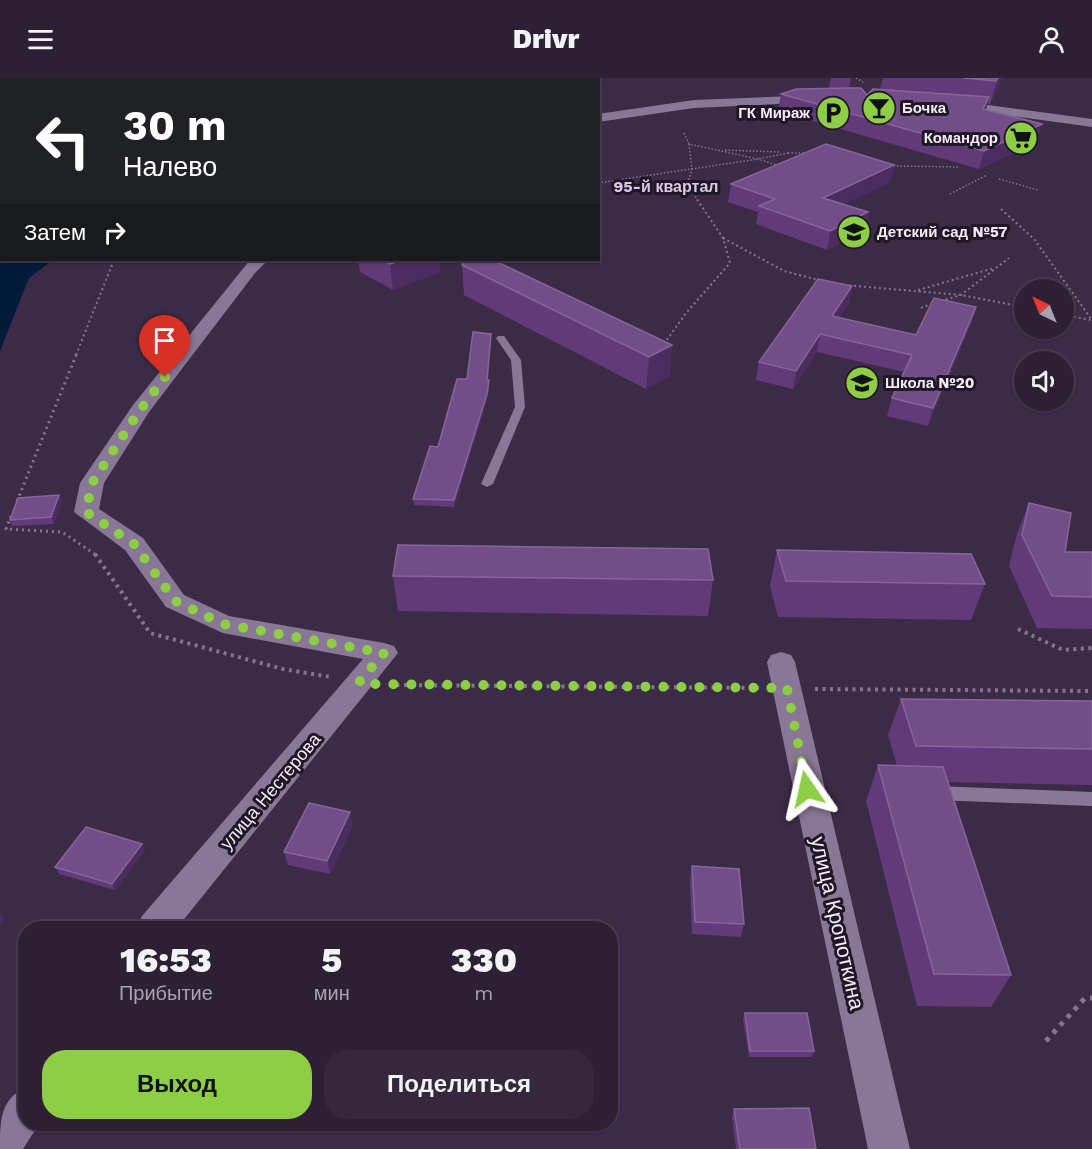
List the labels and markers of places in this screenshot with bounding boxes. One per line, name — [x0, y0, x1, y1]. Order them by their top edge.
bar icon: Бочка — [861, 90, 897, 126]
parking icon: ГК Мираж — [815, 95, 851, 131]
place label: Бочка — [902, 99, 947, 117]
place label: ГК Мираж — [738, 104, 810, 122]
supermarket icon: Командор — [1003, 120, 1039, 156]
place label: Командор — [924, 129, 998, 147]
school or university icon: Детский сад №57 — [836, 214, 872, 250]
place label: Детский сад №57 — [877, 223, 1007, 241]
pin — [139, 315, 190, 377]
school or university icon: Школа №20 — [844, 365, 880, 401]
place label: Школа №20 — [885, 374, 974, 392]

